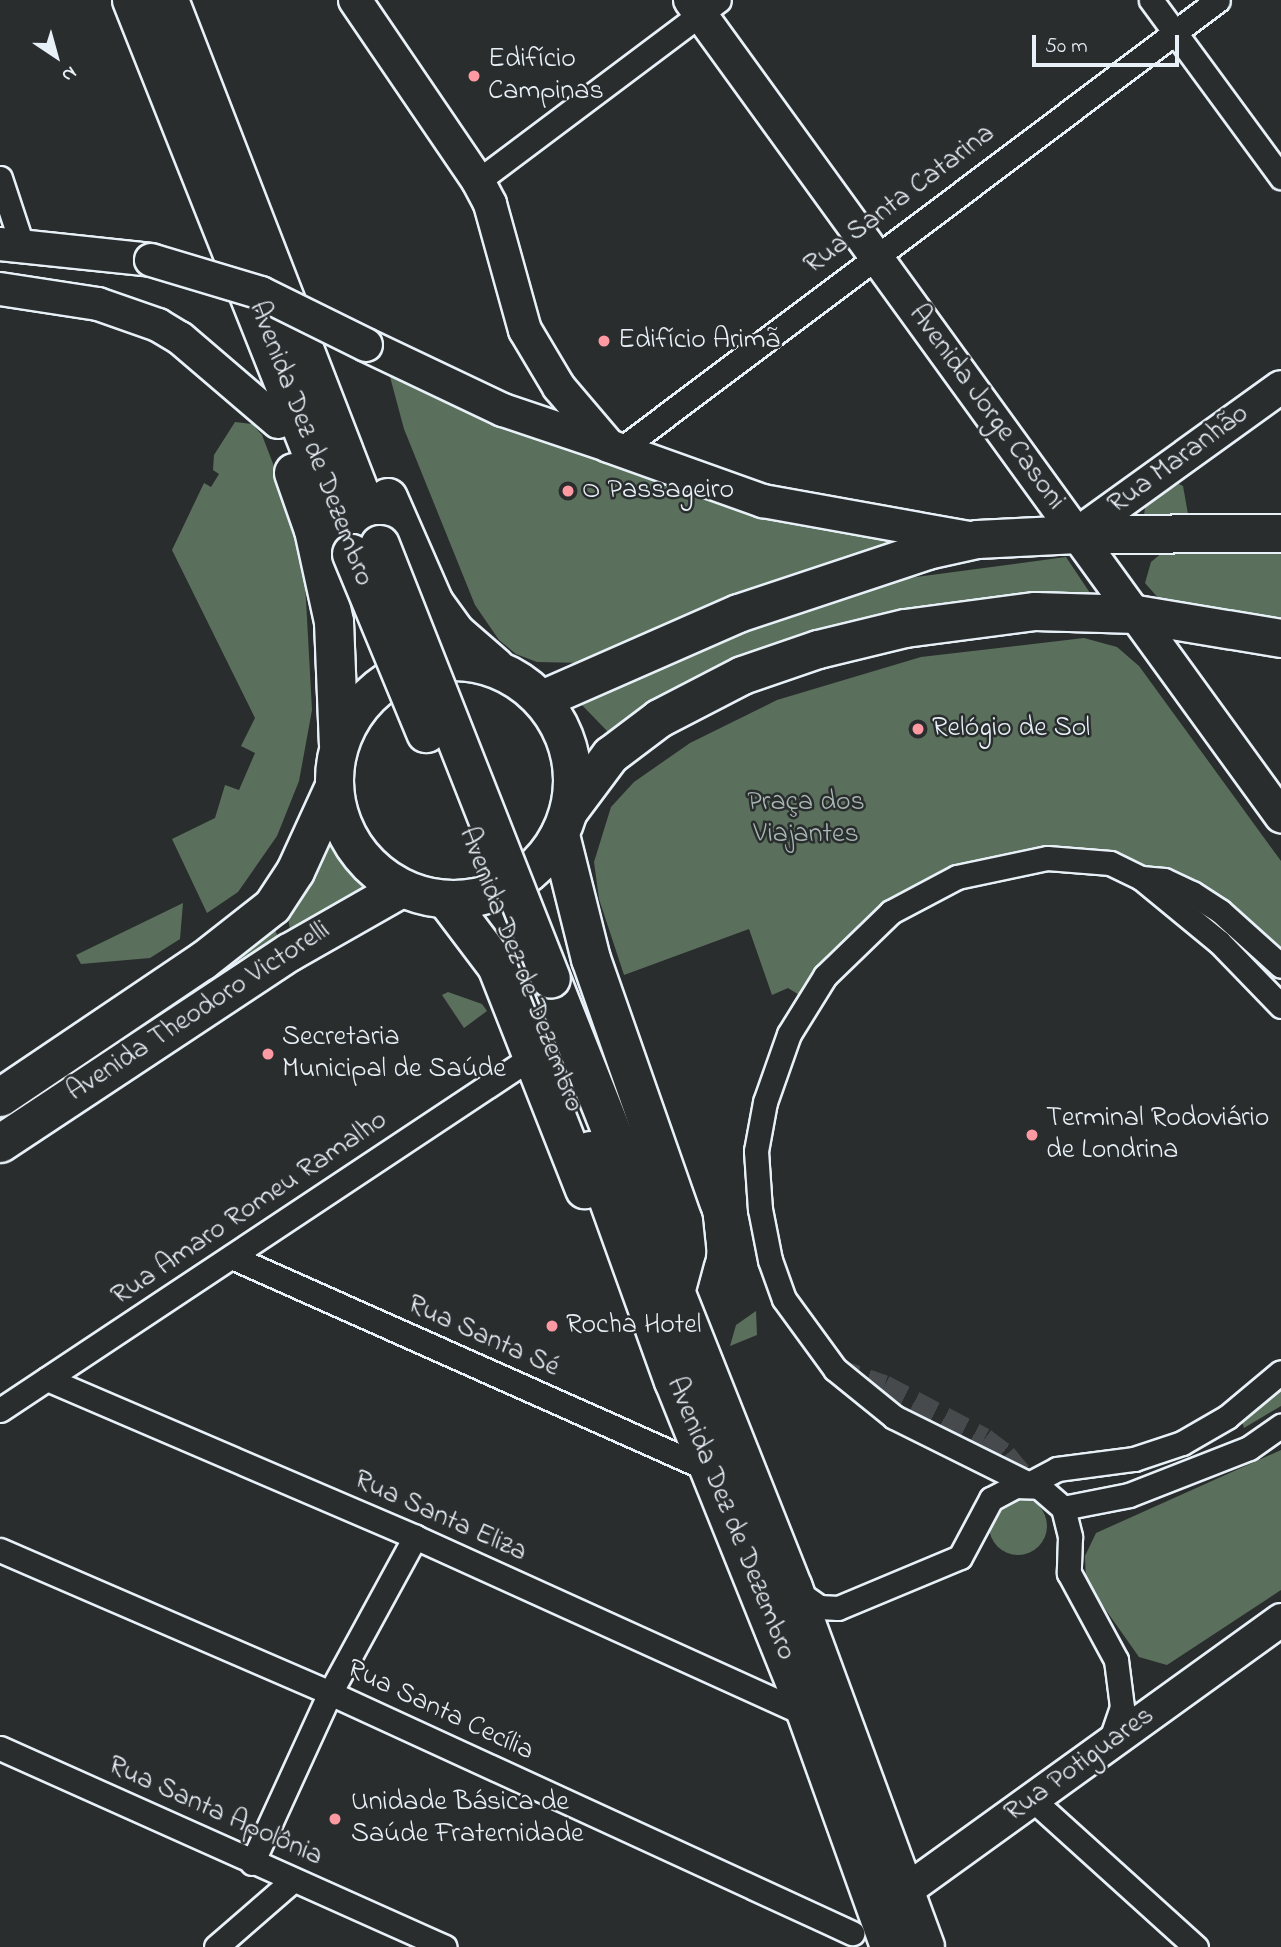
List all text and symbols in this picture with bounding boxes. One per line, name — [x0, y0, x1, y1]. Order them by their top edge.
north arrow — [21, 21, 91, 91]
scale bar — [1036, 21, 1183, 65]
text: 50 m — [1045, 32, 1088, 62]
place label: Edifício Campinas — [488, 43, 604, 109]
text: N — [56, 59, 82, 88]
marker: Edifício Campinas — [466, 68, 482, 84]
street label: Rua Santa Catarina — [798, 117, 1002, 283]
street label: Avenida Dez de Dezembro — [240, 297, 380, 591]
street label: Avenida Jorge Casoni — [900, 299, 1072, 517]
place label: Edifício Arimã — [618, 324, 780, 358]
marker: Edifício Arimã — [596, 333, 612, 349]
street label: Rua Maranhão — [1102, 398, 1256, 522]
place label: O Passageiro — [582, 474, 734, 508]
marker: O Passageiro — [560, 483, 576, 499]
place label: Relógio de Sol — [932, 712, 1090, 746]
marker: Relógio de Sol — [910, 721, 926, 737]
park label: Praça dos Viajantes — [747, 786, 865, 852]
street label: Avenida Dez de Dezembro — [450, 823, 590, 1117]
street label: Avenida Theodoro Victorelli — [61, 914, 337, 1110]
place label: Secretaria Municipal de Saúde — [282, 1021, 506, 1087]
marker: Secretaria Municipal de Saúde — [260, 1046, 276, 1062]
place label: Terminal Rodoviário de Londrina — [1046, 1102, 1269, 1168]
street label: Rua Amaro Romeu Ramalho — [106, 1104, 394, 1314]
marker: Terminal Rodoviário de Londrina — [1024, 1127, 1040, 1143]
street label: Rua Santa Sé — [402, 1289, 564, 1385]
place label: Rocha Hotel — [566, 1309, 701, 1343]
marker: Rocha Hotel — [544, 1318, 560, 1334]
street label: Avenida Dez de Dezembro — [658, 1373, 802, 1665]
street label: Rua Santa Eliza — [348, 1464, 532, 1570]
street label: Rua Santa Cecília — [341, 1653, 539, 1769]
street label: Rua Potiguares — [999, 1700, 1161, 1830]
street label: Rua Santa Apolônia — [102, 1750, 328, 1874]
place label: Unidade Básica de Saúde Fraternidade — [351, 1786, 584, 1852]
marker: Unidade Básica de Saúde Fraternidade — [325, 1809, 345, 1829]

